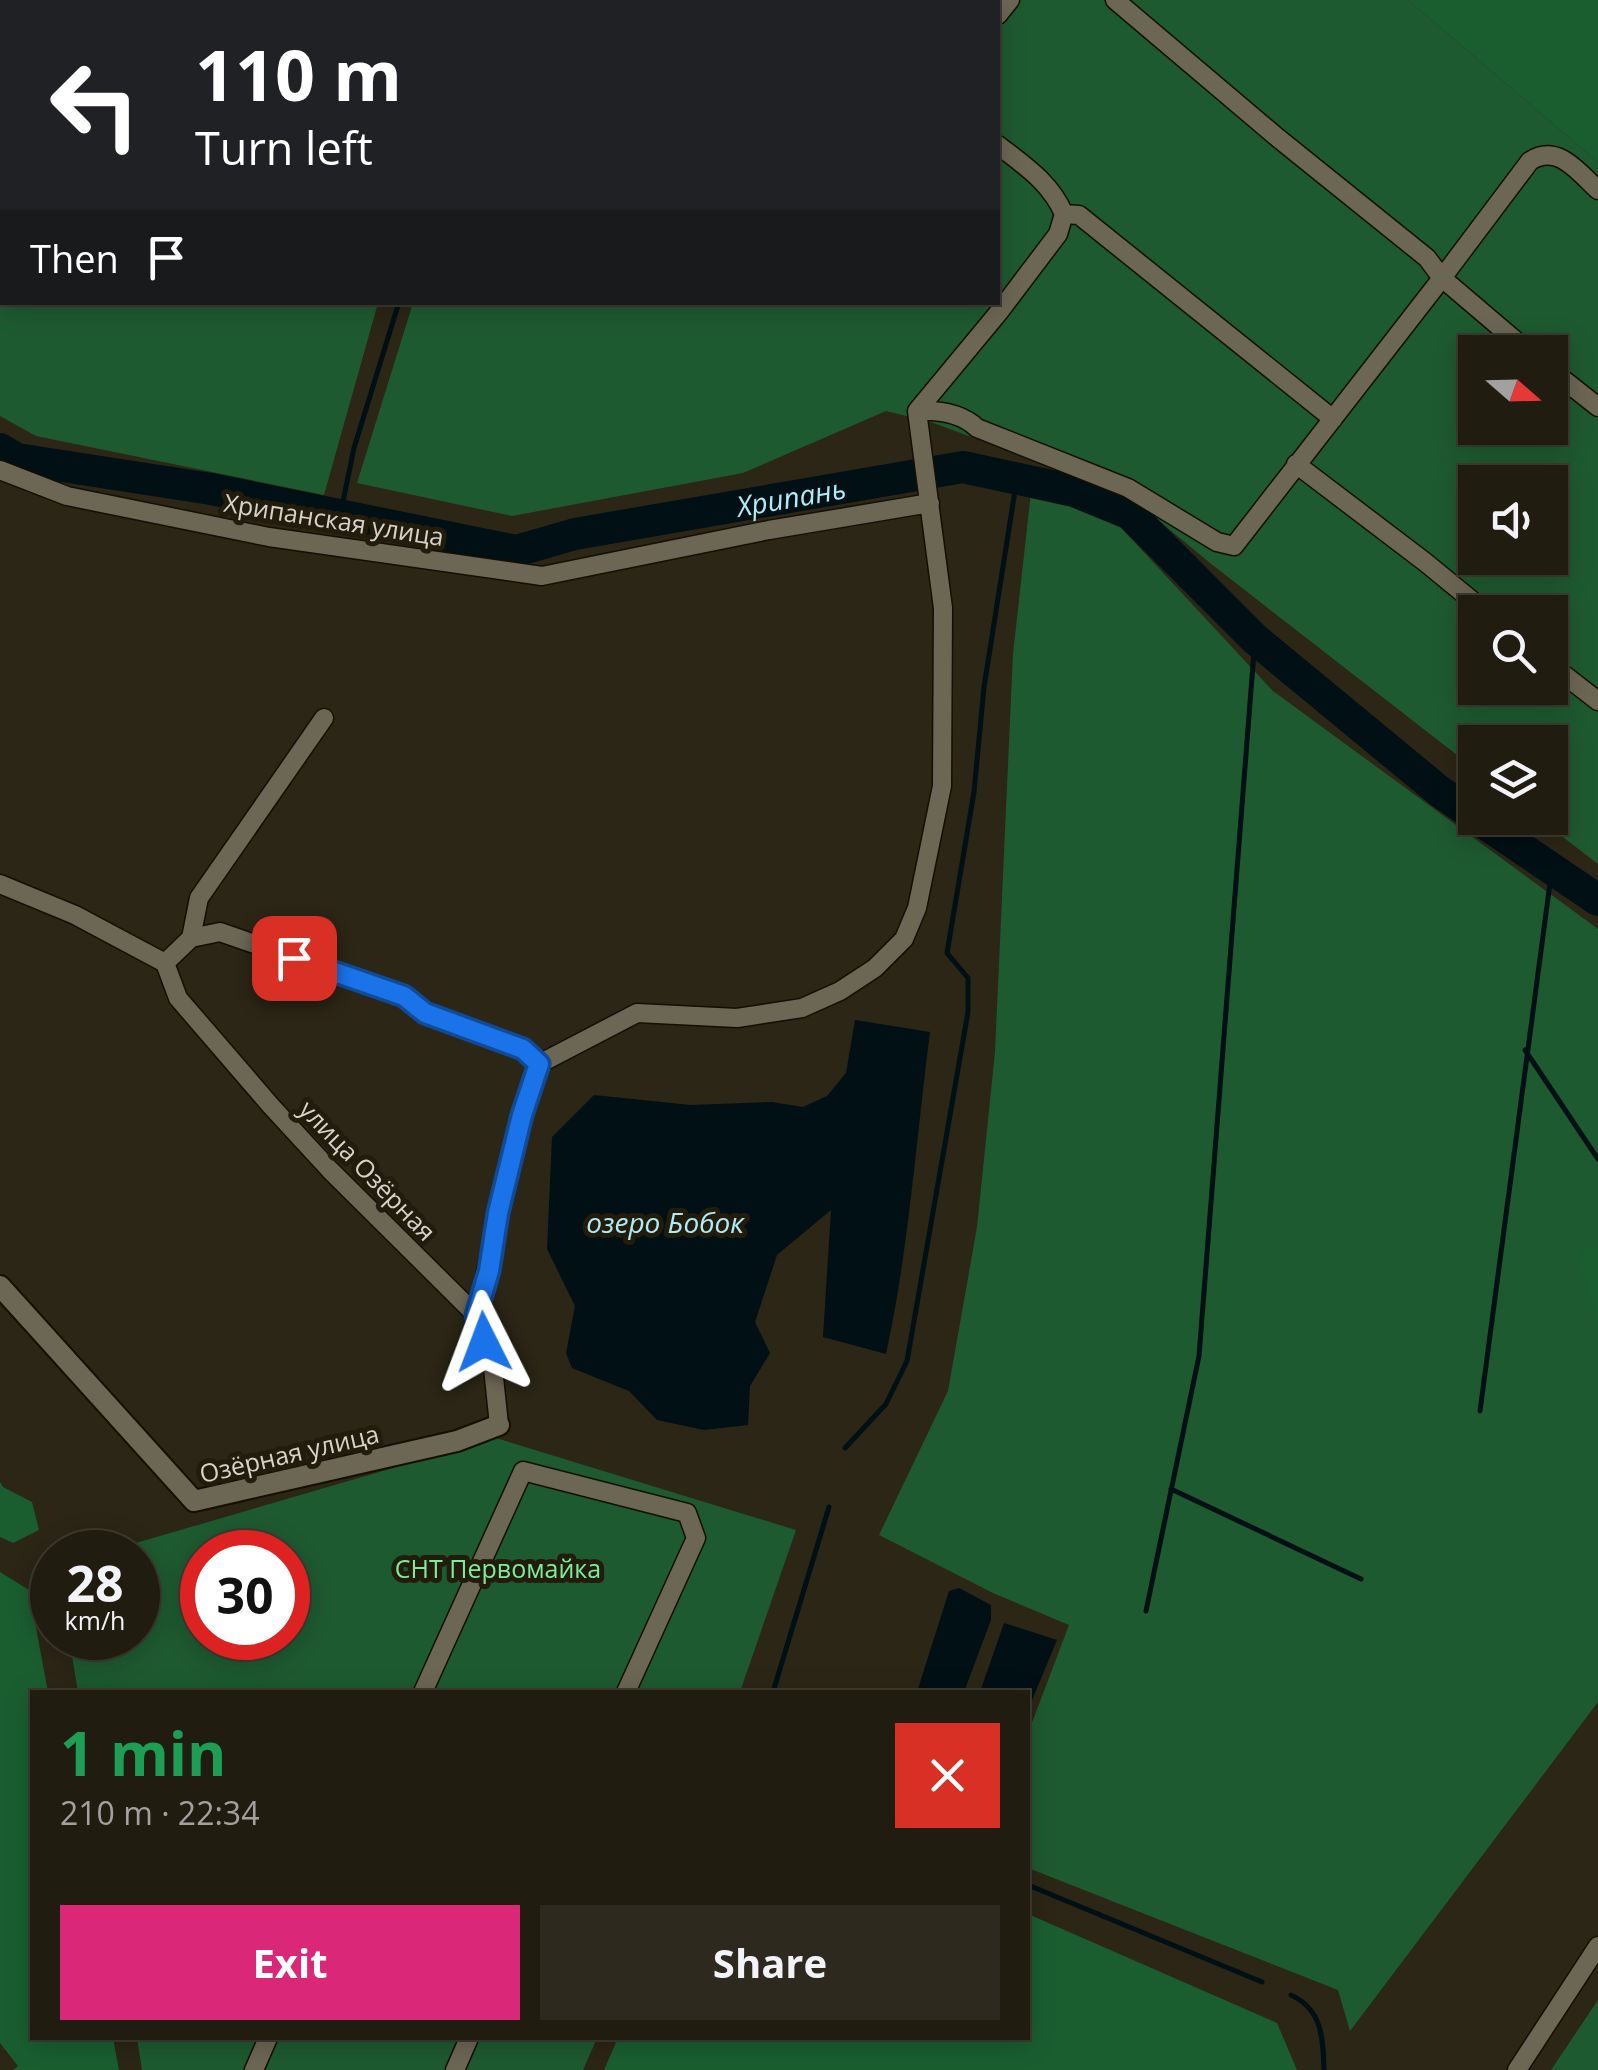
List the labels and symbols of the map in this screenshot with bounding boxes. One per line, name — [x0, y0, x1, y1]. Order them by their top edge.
north arrow — [1458, 335, 1568, 445]
water label: Хрипань — [732, 469, 849, 525]
street label: Хрипанская улица — [222, 485, 446, 553]
pin — [252, 916, 337, 1001]
street label: улица Озёрная — [292, 1092, 444, 1248]
water label: озеро Бобок — [586, 1203, 745, 1241]
position arrow — [432, 1290, 536, 1394]
street label: Озёрная улица — [196, 1416, 382, 1490]
speed limit sign: 30 — [180, 1530, 310, 1660]
park label: СНТ Первомайка — [395, 1551, 601, 1585]

